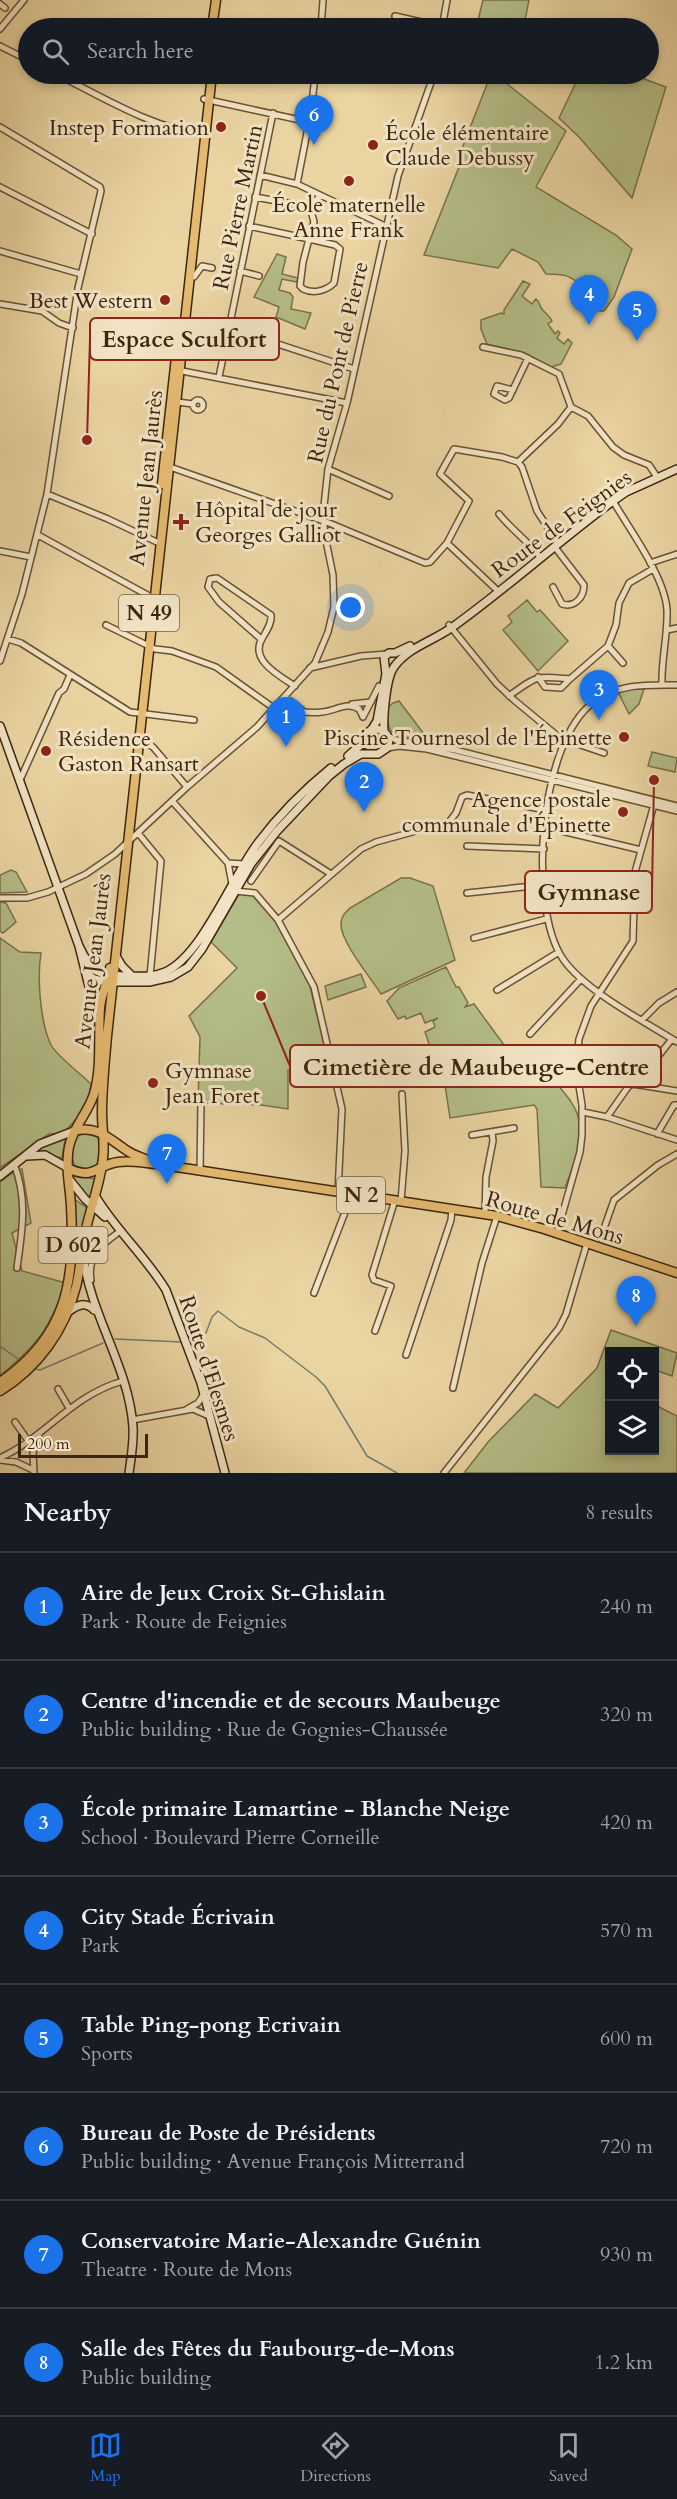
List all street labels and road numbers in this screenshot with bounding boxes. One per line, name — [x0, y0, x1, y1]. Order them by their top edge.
street label: Rue Pierre Martin — [206, 121, 270, 293]
street label: Rue du Pont de Pierre — [300, 258, 376, 466]
street label: Avenue Jean Jaurès — [122, 389, 170, 568]
street label: Route de Feignies — [485, 463, 638, 585]
road number: N 49 — [119, 595, 179, 631]
street label: Avenue Jean Jaurès — [67, 871, 119, 1051]
road number: N 2 — [337, 1177, 385, 1213]
street label: Route de Mons — [482, 1184, 627, 1252]
road number: D 602 — [38, 1227, 107, 1263]
street label: Route d'Elesmes — [171, 1292, 247, 1445]

